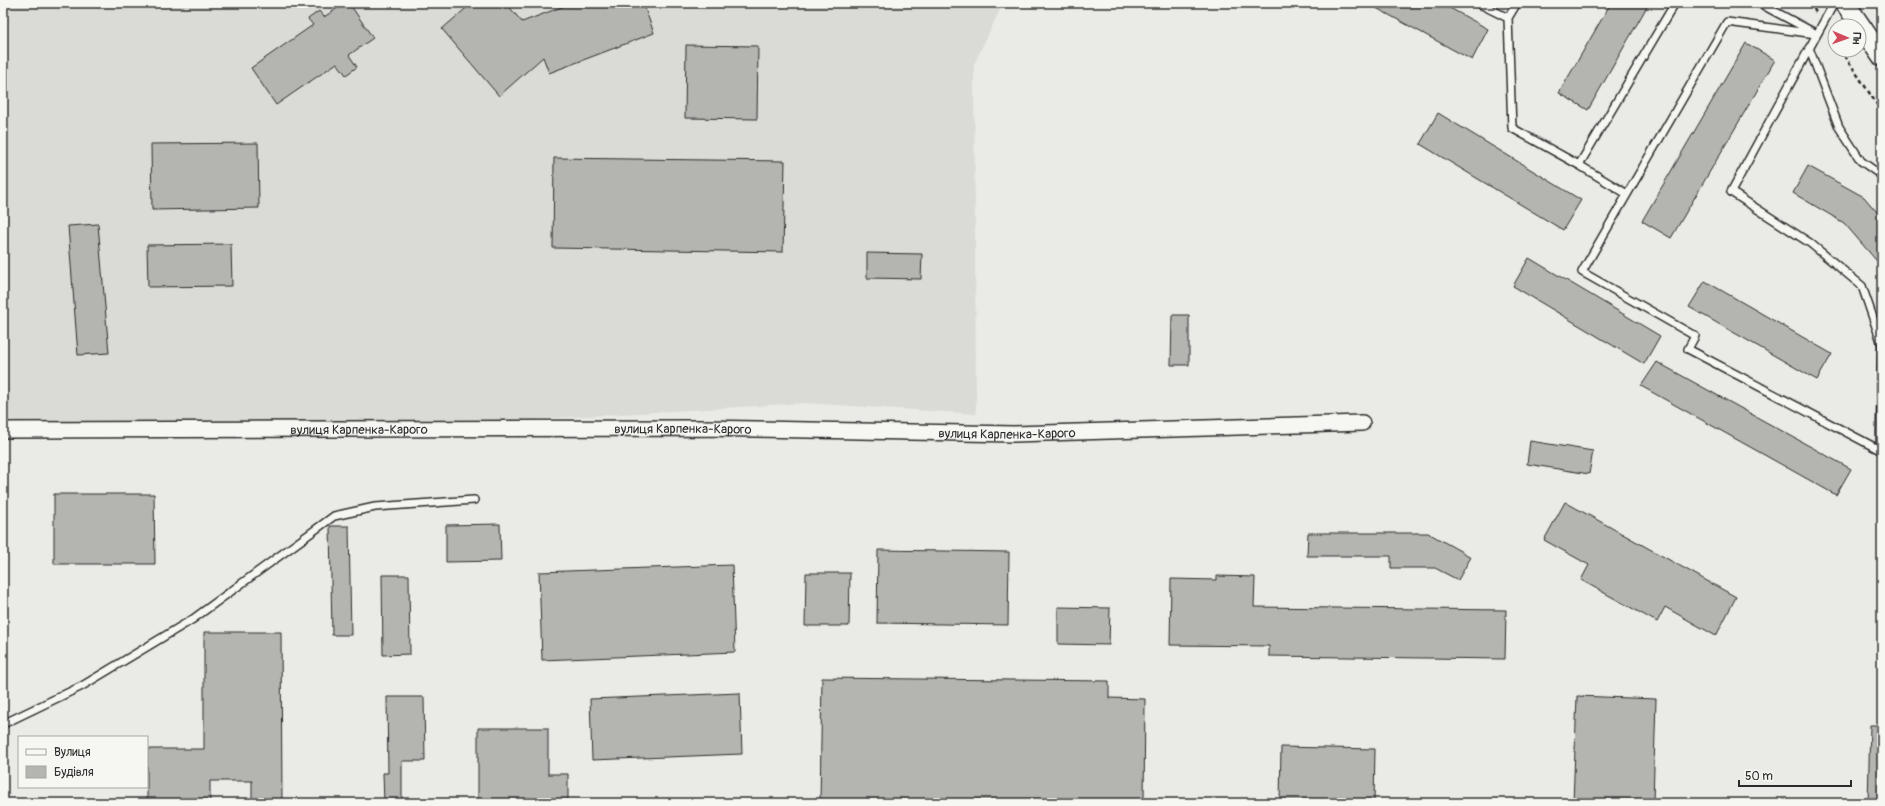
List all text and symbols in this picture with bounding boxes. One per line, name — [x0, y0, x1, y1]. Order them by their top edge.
north arrow — [1827, 18, 1867, 58]
text: Пн — [1850, 32, 1863, 45]
street label: вулиця Карпенка-Карого — [614, 421, 752, 438]
street label: вулиця Карпенка-Карого — [290, 422, 428, 438]
street label: вулиця Карпенка-Карого — [938, 425, 1076, 443]
legend — [18, 736, 148, 788]
text: Вулиця — [54, 745, 91, 760]
scale bar — [1739, 762, 1851, 788]
text: Будівля — [54, 765, 94, 780]
text: 50 m — [1745, 769, 1773, 784]

